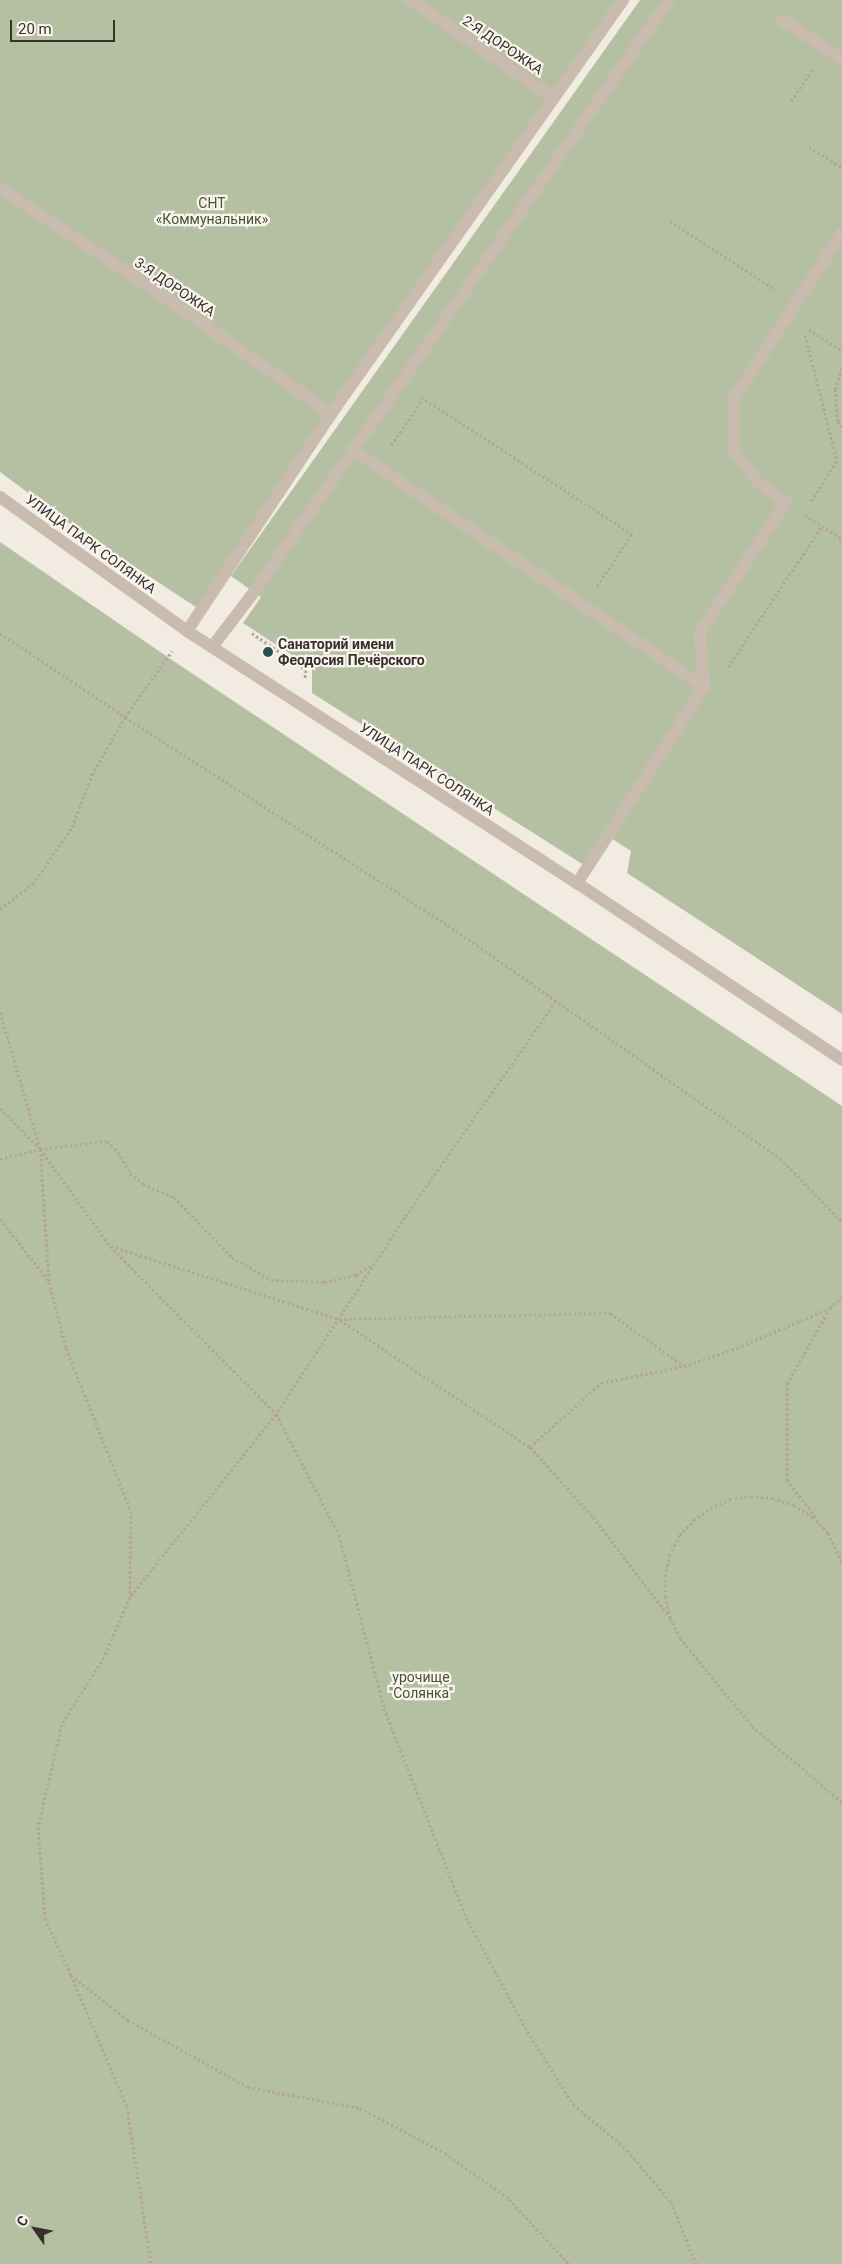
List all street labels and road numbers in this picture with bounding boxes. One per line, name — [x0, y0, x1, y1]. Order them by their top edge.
street label: 2-Я ДОРОЖКА — [460, 12, 546, 78]
street label: 3-Я ДОРОЖКА — [132, 254, 218, 320]
street label: УЛИЦА ПАРК СОЛЯНКА — [22, 491, 160, 597]
street label: УЛИЦА ПАРК СОЛЯНКА — [357, 719, 497, 819]

